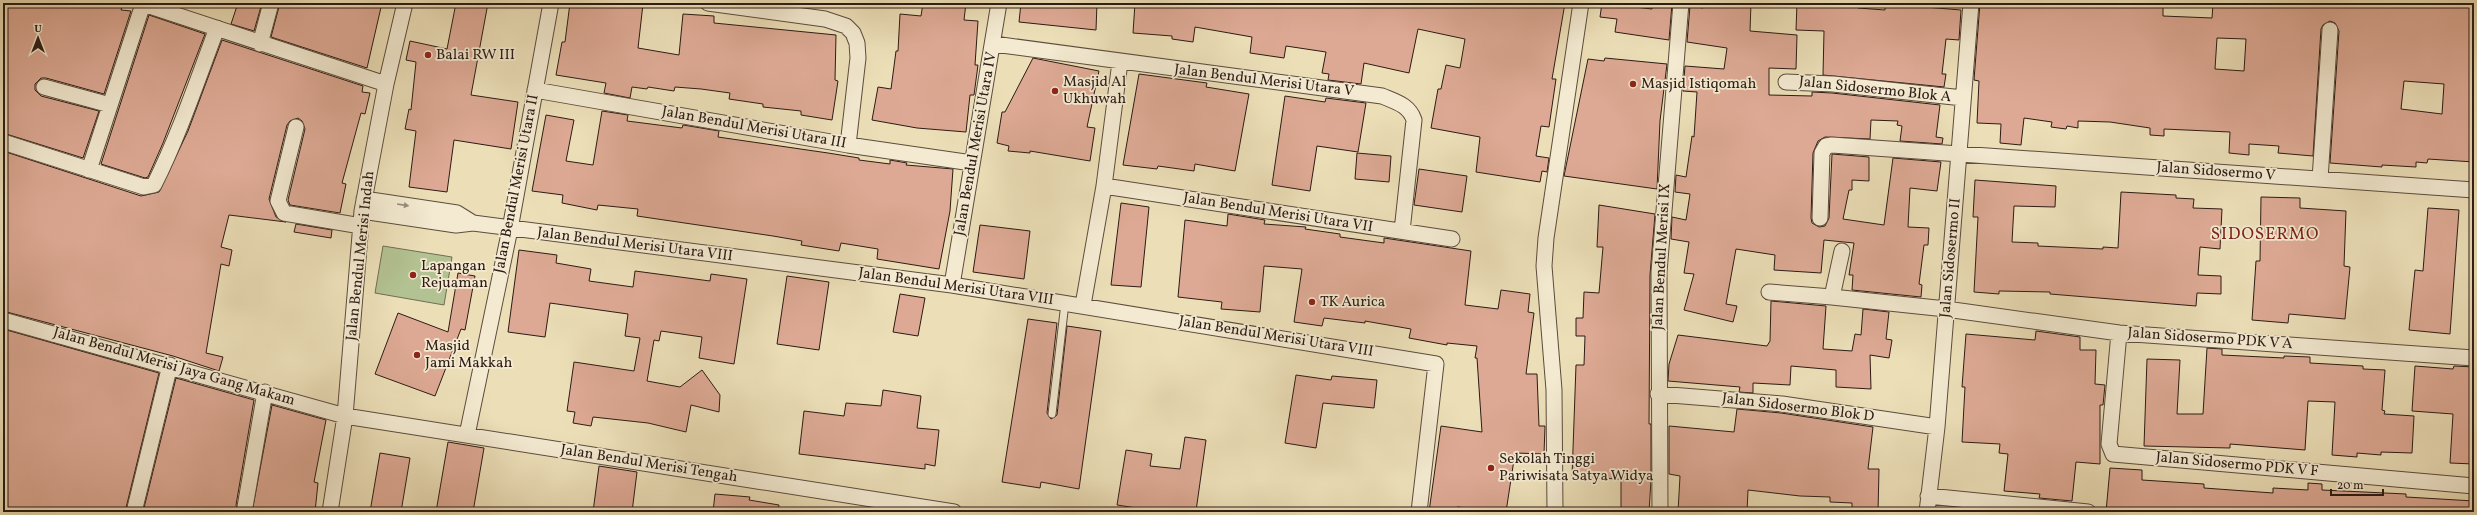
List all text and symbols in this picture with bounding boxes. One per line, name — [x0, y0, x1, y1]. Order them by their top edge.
north arrow — [18, 18, 58, 58]
text: U — [34, 22, 42, 37]
place label: Balai RW III — [436, 45, 515, 66]
marker: Balai RW III — [423, 50, 433, 60]
street label: Jalan Bendul Merisi Utara IV — [949, 50, 1003, 238]
street label: Jalan Bendul Merisi Utara V — [1173, 60, 1355, 102]
place label: Masjid Al Ukhuwah — [1063, 72, 1126, 110]
street label: Jalan Sidosermo Blok A — [1798, 72, 1953, 108]
place label: Masjid Istiqomah — [1641, 74, 1757, 95]
marker: Masjid Istiqomah — [1628, 79, 1638, 89]
marker: Masjid Al Ukhuwah — [1050, 86, 1060, 96]
street label: Jalan Bendul Merisi Utara II — [489, 93, 545, 275]
street label: Jalan Bendul Merisi Utara III — [660, 101, 848, 155]
street label: Jalan Sidosermo V — [2156, 157, 2276, 187]
street label: Jalan Bendul Merisi Indah — [342, 170, 380, 342]
street label: Jalan Bendul Merisi IX — [1648, 183, 1676, 331]
street label: Jalan Bendul Merisi Utara VII — [1182, 188, 1374, 238]
street label: Jalan Sidosermo II — [1935, 197, 1967, 319]
one-way arrow — [397, 202, 409, 208]
street label: Jalan Bendul Merisi Utara VIII — [536, 223, 734, 267]
district label: SIDOSERMO — [2211, 223, 2319, 246]
place label: Lapangan Rejuaman — [421, 256, 488, 294]
street label: Jalan Bendul Merisi Utara VIII — [857, 263, 1055, 311]
marker: Lapangan Rejuaman — [408, 270, 418, 280]
place label: TK Aurica — [1320, 292, 1385, 313]
marker: TK Aurica — [1307, 297, 1317, 307]
street label: Jalan Bendul Merisi Utara VIII — [1177, 311, 1375, 363]
street label: Jalan Bendul Merisi Jaya Gang Makam — [51, 322, 297, 412]
street label: Jalan Sidosermo PDK V A — [2127, 323, 2294, 355]
place label: Masjid Jami Makkah — [425, 336, 512, 374]
marker: Masjid Jami Makkah — [412, 350, 422, 360]
street label: Jalan Sidosermo Blok D — [1721, 388, 1875, 428]
street label: Jalan Bendul Merisi Tengah — [559, 440, 739, 488]
street label: Jalan Sidosermo PDK V F — [2155, 447, 2319, 483]
place label: Sekolah Tinggi Pariwisata Satya Widya — [1499, 449, 1654, 487]
marker: Sekolah Tinggi Pariwisata Satya Widya — [1486, 463, 1496, 473]
scale bar — [2331, 471, 2383, 497]
text: 20 m — [2337, 478, 2364, 494]

